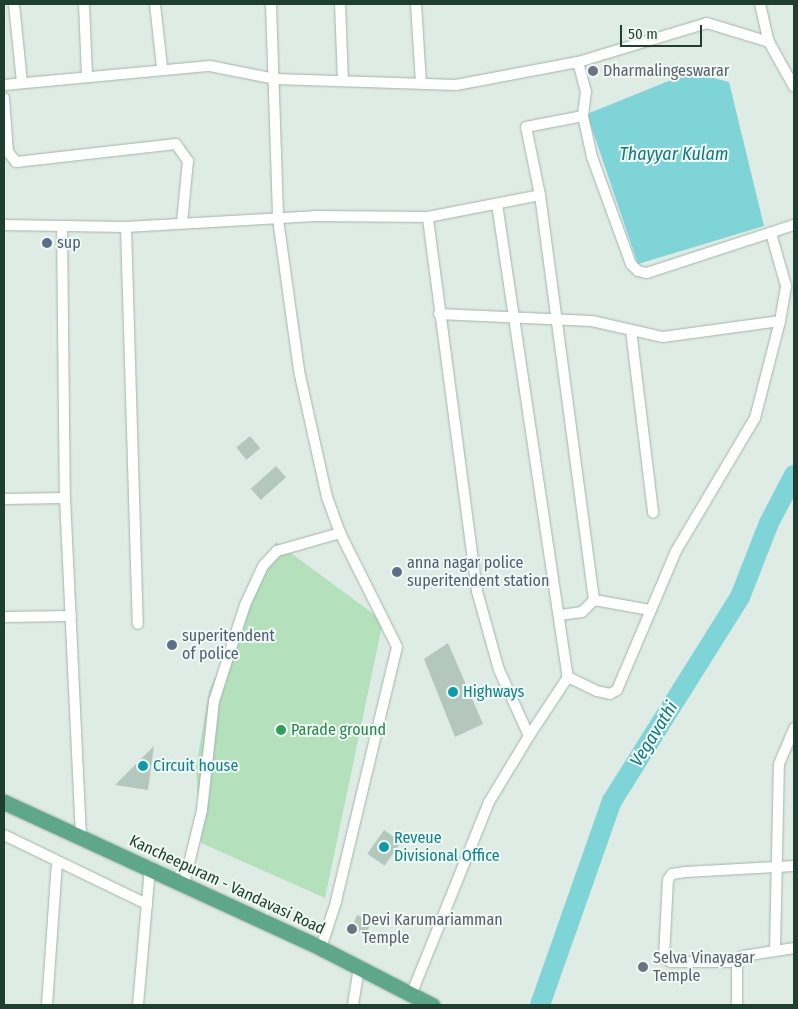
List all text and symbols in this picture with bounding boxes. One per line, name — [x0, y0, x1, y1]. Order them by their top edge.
scale bar — [623, 15, 706, 47]
text: 50 m — [628, 25, 658, 43]
place label: Dharmalingeswarar — [603, 61, 729, 81]
marker: Dharmalingeswarar — [587, 65, 599, 77]
water label: Thayyar Kulam — [619, 143, 729, 165]
place label: sup — [57, 233, 81, 253]
marker: sup — [41, 237, 53, 249]
place label: anna nagar police superitendent station — [407, 553, 549, 591]
marker: anna nagar police superitendent station — [391, 566, 403, 578]
place label: superitendent of police — [182, 626, 275, 664]
marker: superitendent of police — [166, 639, 178, 651]
place label: Highways — [463, 682, 524, 702]
marker: Highways — [447, 686, 459, 698]
water label: Vegavathi — [626, 697, 682, 771]
place label: Parade ground — [291, 720, 386, 740]
marker: Parade ground — [275, 724, 287, 736]
place label: Circuit house — [153, 756, 238, 776]
marker: Circuit house — [137, 760, 149, 772]
place label: Reveue Divisional Office — [394, 828, 500, 866]
street label: Kancheepuram - Vandavasi Road — [126, 831, 328, 939]
marker: Reveue Divisional Office — [378, 841, 390, 853]
place label: Devi Karumariamman Temple — [362, 910, 503, 948]
marker: Devi Karumariamman Temple — [346, 923, 358, 935]
place label: Selva Vinayagar Temple — [653, 948, 755, 986]
marker: Selva Vinayagar Temple — [637, 961, 649, 973]

